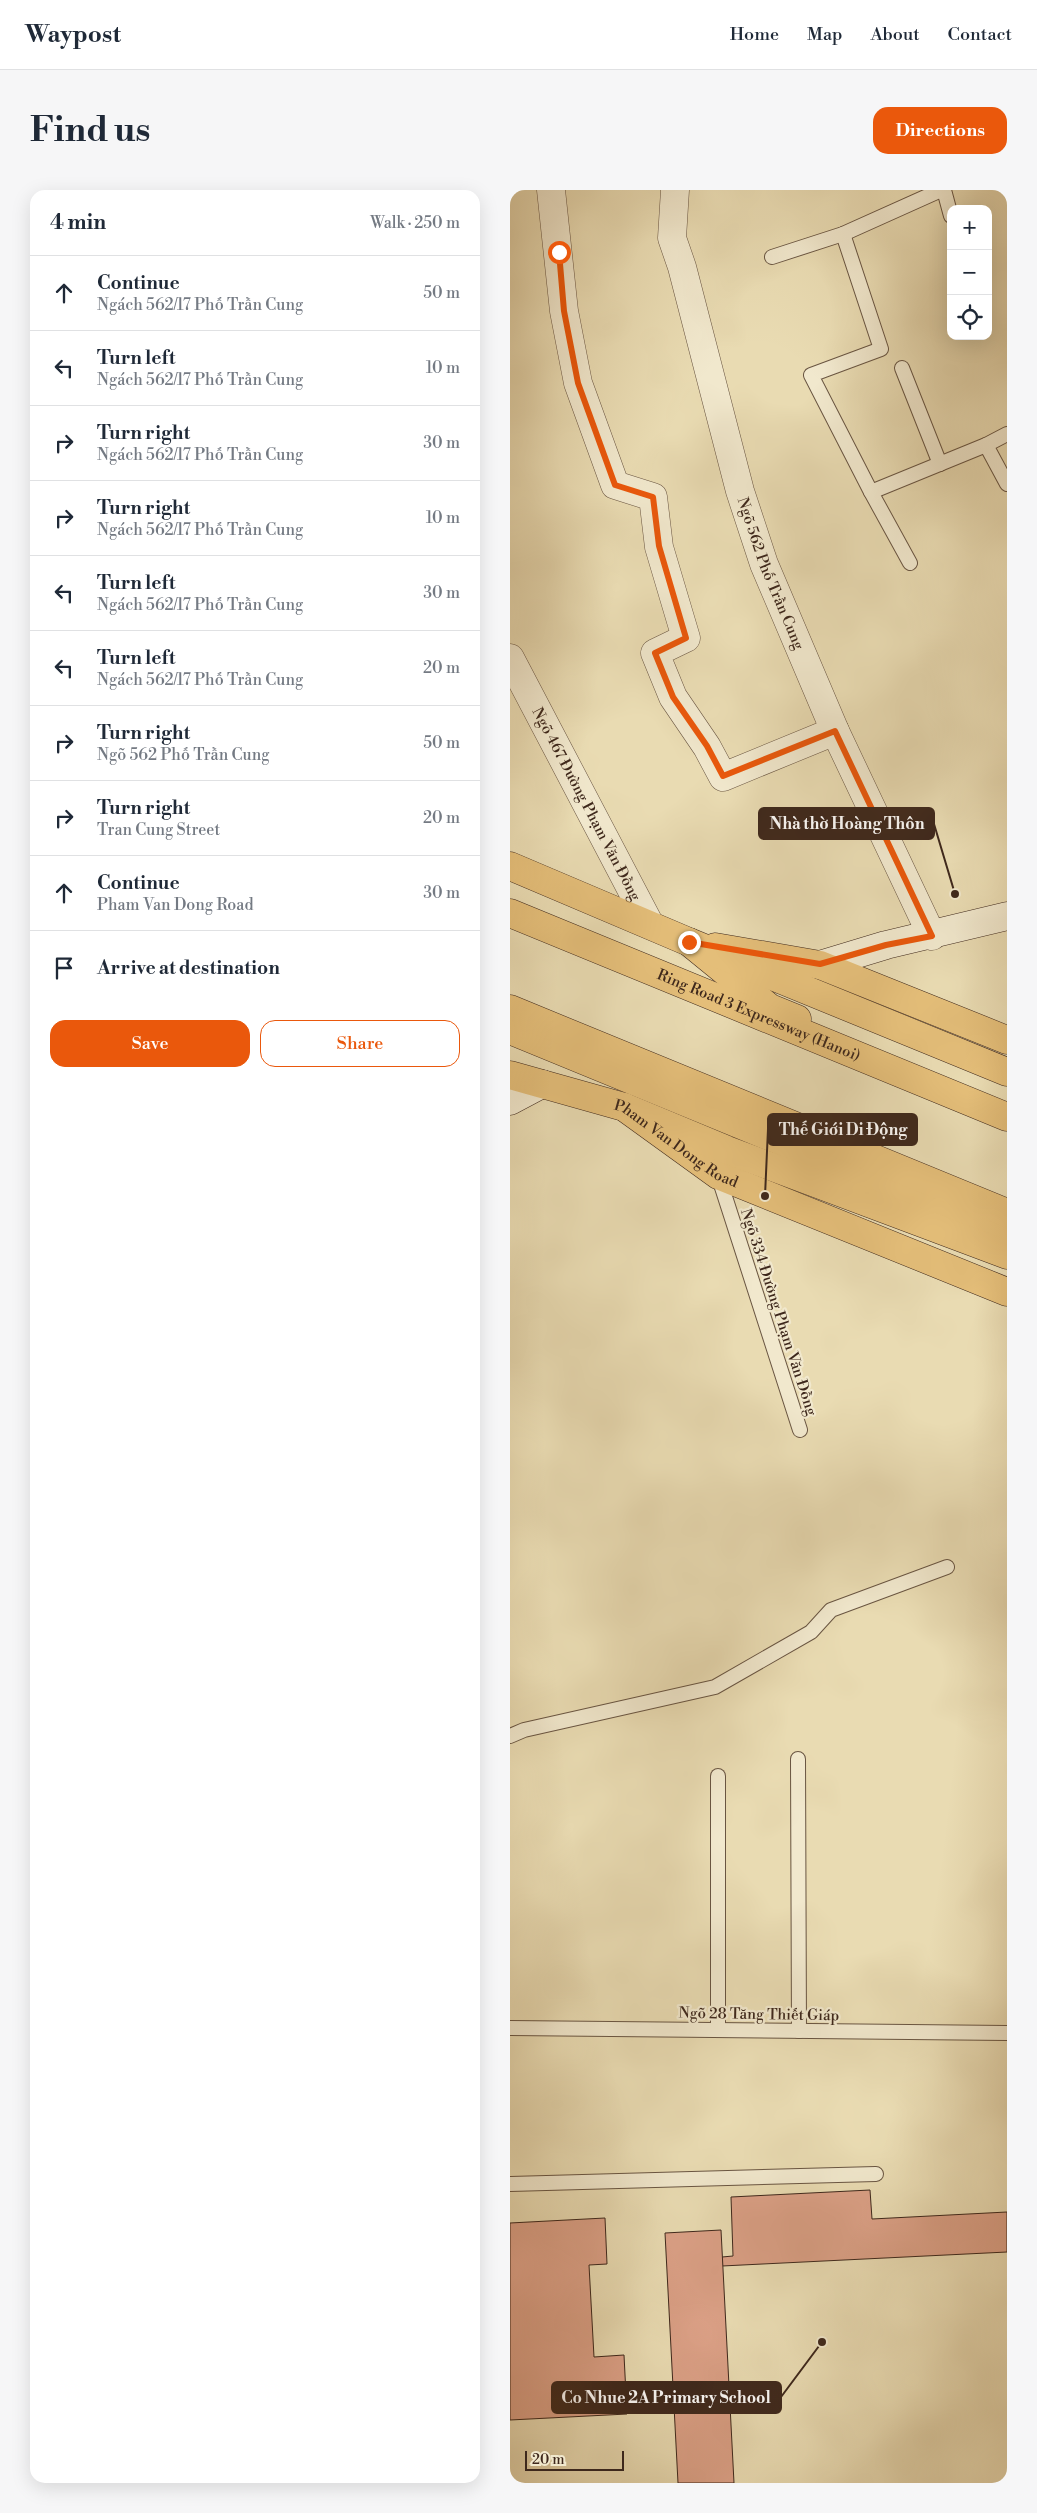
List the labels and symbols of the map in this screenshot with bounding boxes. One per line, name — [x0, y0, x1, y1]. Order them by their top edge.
route start — [548, 241, 571, 264]
street label: Ngõ 562 Phố Trần Cung — [733, 495, 808, 653]
street label: Ngõ 467 Đường Phạm Văn Đồng — [528, 704, 645, 905]
callout: Nhà thờ Hoàng Thôn — [759, 808, 934, 839]
text: Nhà thờ Hoàng Thôn — [770, 814, 925, 834]
route end — [678, 931, 701, 954]
street label: Ring Road 3 Expressway (Hanoi) — [654, 965, 863, 1066]
street label: Pham Van Dong Road — [612, 1096, 741, 1192]
callout: Thế Giới Di Động — [768, 1114, 917, 1145]
text: Thế Giới Di Động — [779, 1120, 908, 1140]
street label: Ngõ 334 Đường Phạm Văn Đồng — [736, 1206, 821, 1418]
street label: Ngõ 28 Tăng Thiết Giáp — [678, 2004, 840, 2025]
callout: Co Nhue 2A Primary School — [552, 2382, 781, 2413]
text: Co Nhue 2A Primary School — [561, 2388, 771, 2408]
scale bar — [525, 2448, 624, 2471]

